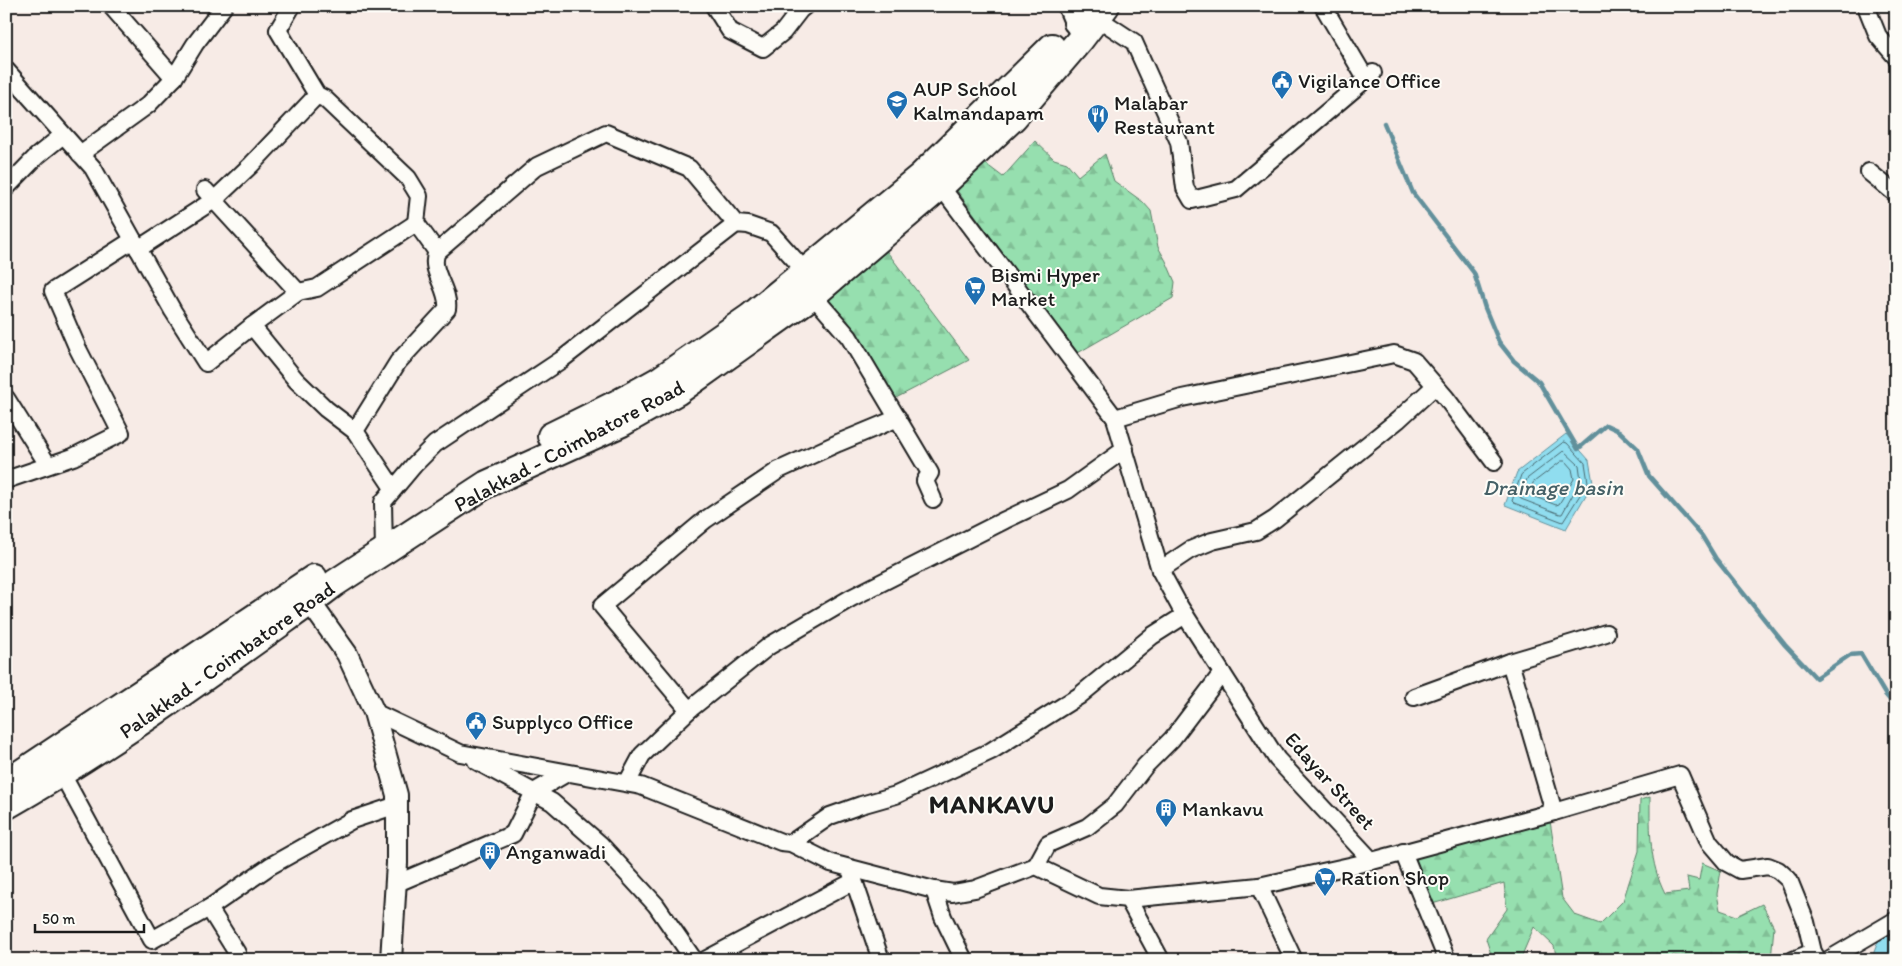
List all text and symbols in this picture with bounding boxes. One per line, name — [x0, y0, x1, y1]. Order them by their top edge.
place label: Vigilance Office — [1298, 68, 1441, 93]
public building icon: Vigilance Office — [1270, 69, 1294, 100]
place label: AUP School Kalmandapam — [913, 76, 1044, 125]
school or university icon: AUP School Kalmandapam — [885, 89, 909, 120]
place label: Malabar Restaurant — [1114, 90, 1215, 139]
restaurant icon: Malabar Restaurant — [1086, 103, 1110, 134]
place label: Bismi Hyper Market — [991, 262, 1100, 311]
supermarket icon: Bismi Hyper Market — [963, 275, 987, 306]
street label: Palakkad - Coimbatore Road — [450, 374, 688, 517]
water label: Drainage basin — [1483, 474, 1624, 501]
street label: Palakkad - Coimbatore Road — [114, 576, 339, 743]
place label: Supplyco Office — [492, 709, 633, 734]
public building icon: Supplyco Office — [464, 710, 488, 741]
street label: Edayar Street — [1280, 727, 1381, 835]
district label: MANKAVU — [929, 788, 1055, 820]
place label: Mankavu — [1182, 796, 1264, 821]
building icon: Mankavu — [1154, 797, 1178, 828]
place label: Anganwadi — [506, 839, 606, 864]
building icon: Anganwadi — [478, 840, 502, 871]
place label: Ration Shop — [1341, 865, 1449, 890]
supermarket icon: Ration Shop — [1313, 866, 1337, 897]
scale bar — [35, 901, 144, 933]
text: 50 m — [42, 910, 75, 928]

